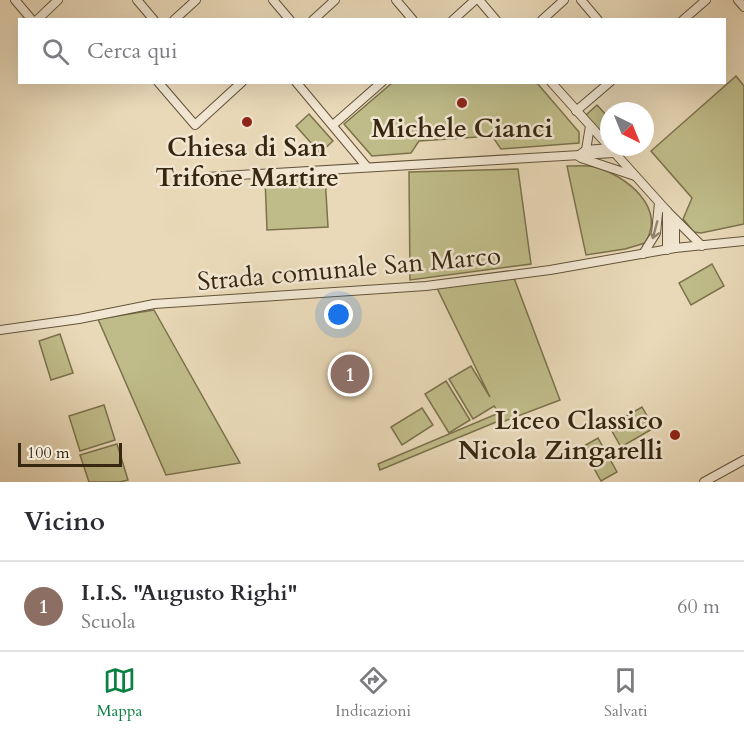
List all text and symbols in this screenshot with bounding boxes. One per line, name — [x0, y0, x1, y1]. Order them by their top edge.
search box — [18, 18, 726, 84]
icon: search — [39, 35, 72, 68]
text: Cerca qui — [87, 36, 177, 66]
marker: Michele Cianci — [455, 96, 469, 110]
north arrow — [600, 102, 654, 156]
place label: Michele Cianci — [371, 111, 553, 146]
marker: Chiesa di San Trifone Martire — [240, 115, 254, 129]
place label: Chiesa di San Trifone Martire — [155, 130, 339, 195]
one-way arrow — [648, 220, 660, 239]
street label: Strada comunale San Marco — [196, 238, 502, 299]
your location — [324, 300, 353, 329]
pin: 1 — [330, 352, 370, 397]
place label: Liceo Classico Nicola Zingarelli — [458, 403, 663, 468]
marker: Liceo Classico Nicola Zingarelli — [668, 428, 682, 442]
scale bar — [18, 440, 122, 468]
text: 100 m — [27, 442, 69, 464]
text: Vicino — [24, 504, 105, 539]
text: I.I.S. "Augusto Righi" — [81, 578, 297, 608]
text: 1 — [38, 593, 49, 620]
text: 60 m — [677, 593, 720, 620]
text: Scuola — [81, 608, 136, 635]
tab: Mappa — [96, 664, 142, 722]
tab: Indicazioni — [335, 664, 411, 722]
tab: Salvati — [604, 664, 648, 722]

